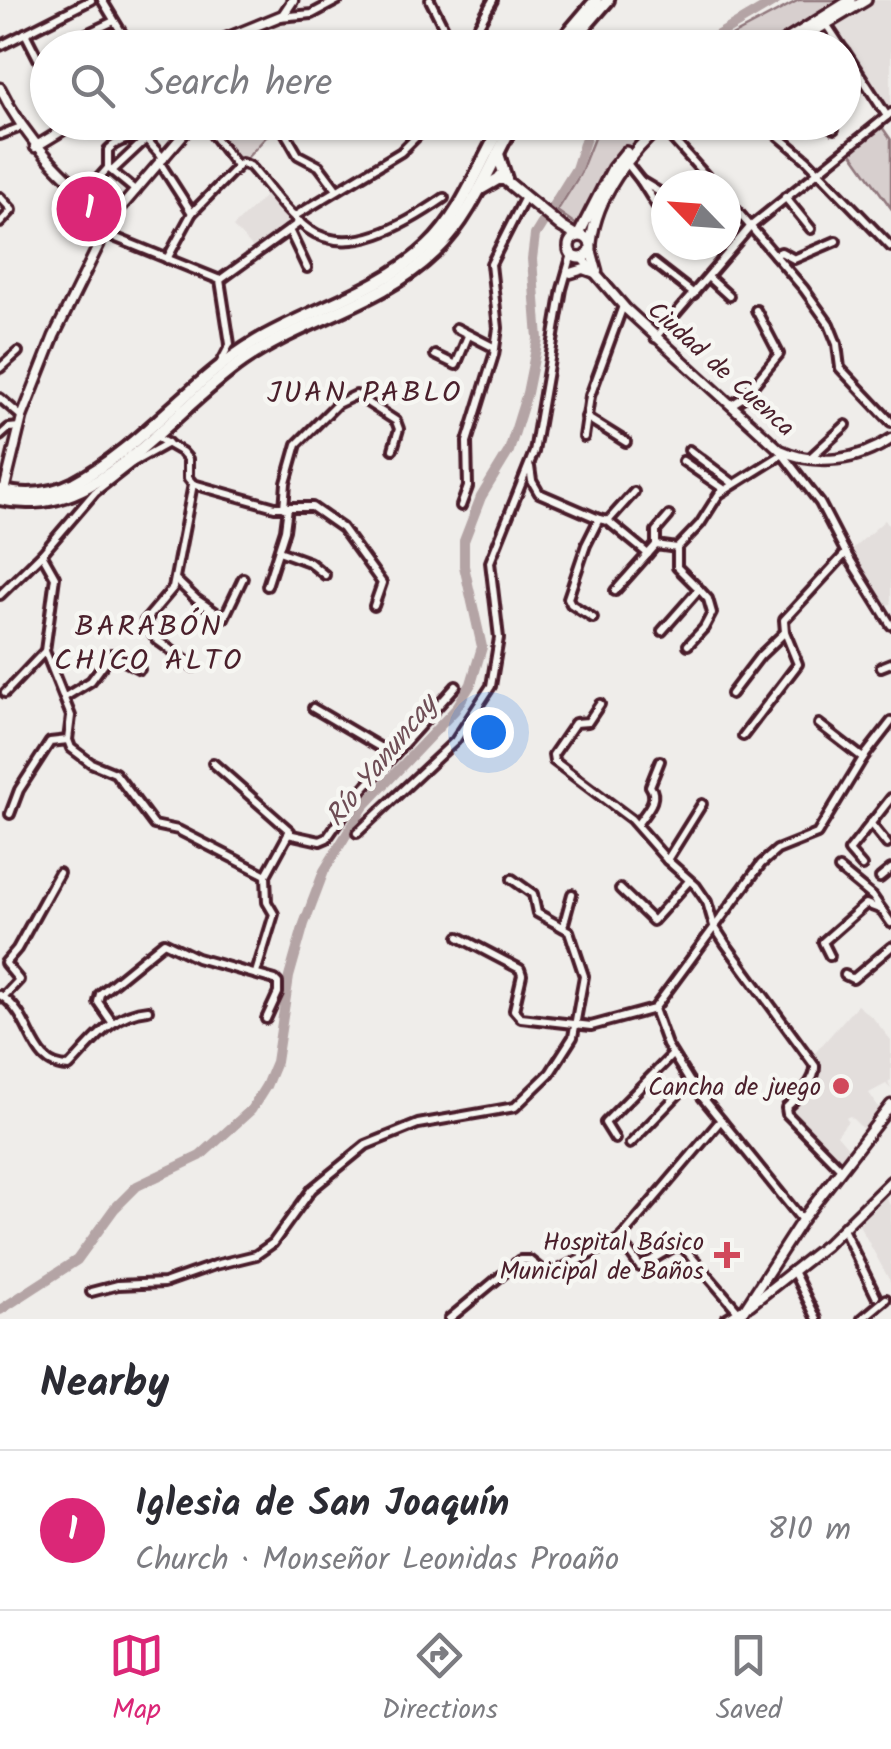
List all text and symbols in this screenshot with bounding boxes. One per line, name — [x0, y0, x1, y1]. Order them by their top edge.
search box — [30, 30, 861, 140]
text: Search here — [145, 55, 332, 115]
icon: search — [65, 58, 120, 113]
north arrow — [651, 170, 741, 260]
pin: 1 — [56, 172, 122, 246]
street label: Ciudad de Cuenca — [637, 292, 804, 447]
district label: JUAN PABLO — [267, 370, 463, 418]
district label: BARABÓN CHICO ALTO — [54, 604, 244, 686]
water label: Río Yanuncay — [315, 683, 452, 837]
your location — [463, 707, 514, 758]
place label: Cancha de juego — [648, 1068, 821, 1108]
marker: Cancha de juego — [830, 1075, 852, 1097]
place label: Hospital Básico Municipal de Baños — [499, 1223, 704, 1292]
marker: Hospital Básico Municipal de Baños — [714, 1242, 740, 1268]
text: Nearby — [40, 1351, 169, 1418]
text: Iglesia de San Joaquín — [135, 1475, 509, 1535]
text: 1 — [68, 1505, 77, 1556]
text: 810 m — [767, 1505, 851, 1556]
text: Church · Monseñor Leonidas Proaño — [135, 1535, 619, 1586]
tab: Map — [109, 1628, 164, 1733]
tab: Directions — [382, 1628, 498, 1733]
tab: Saved — [716, 1628, 782, 1733]

